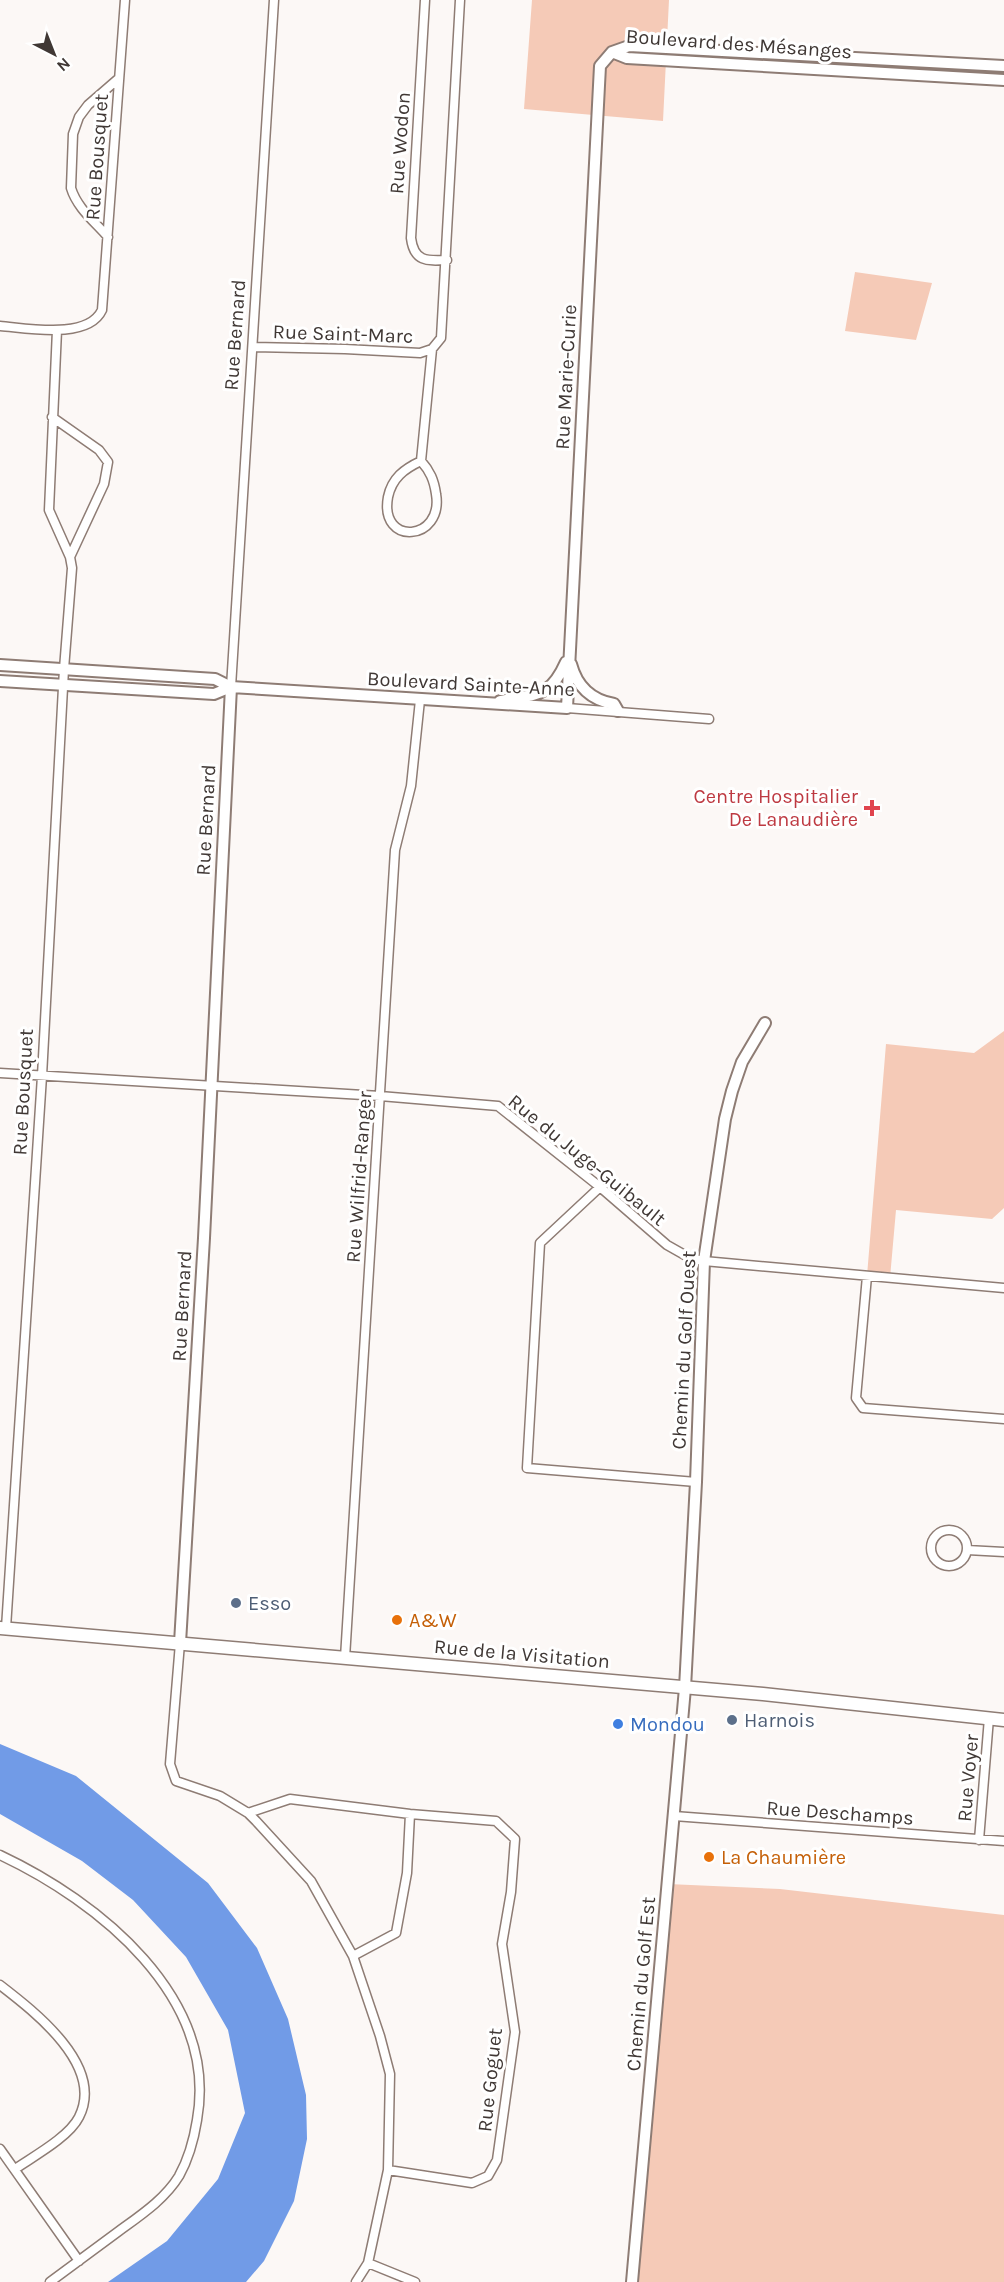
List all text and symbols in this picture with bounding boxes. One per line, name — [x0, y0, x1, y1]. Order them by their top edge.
north arrow — [24, 24, 84, 84]
street label: Boulevard des Mésanges — [625, 25, 853, 63]
text: N — [53, 54, 74, 76]
street label: Rue Wodon — [385, 91, 415, 195]
street label: Rue Bousquet — [81, 92, 113, 221]
street label: Rue Bernard — [220, 279, 250, 391]
street label: Rue Marie-Curie — [551, 304, 581, 450]
street label: Rue Saint-Marc — [272, 320, 414, 348]
street label: Boulevard Sainte-Anne — [367, 667, 575, 701]
street label: Rue Bernard — [192, 764, 220, 876]
place label: Centre Hospitalier De Lanaudière — [694, 785, 859, 831]
marker: Centre Hospitalier De Lanaudière — [863, 799, 881, 817]
street label: Rue Bousquet — [8, 1028, 38, 1156]
street label: Rue du Juge-Guibault — [504, 1089, 671, 1231]
street label: Rue Wilfrid-Ranger — [342, 1090, 377, 1263]
street label: Chemin du Golf Ouest — [667, 1249, 701, 1450]
street label: Rue Bernard — [168, 1250, 196, 1362]
place label: Esso — [248, 1592, 291, 1615]
marker: Esso — [229, 1596, 243, 1610]
place label: A&W — [409, 1609, 457, 1632]
marker: A&W — [390, 1613, 404, 1627]
street label: Rue de la Visitation — [433, 1635, 611, 1673]
place label: Harnois — [744, 1709, 815, 1732]
place label: Mondou — [630, 1713, 705, 1736]
marker: Harnois — [725, 1713, 739, 1727]
marker: Mondou — [611, 1717, 625, 1731]
street label: Rue Voyer — [953, 1733, 983, 1823]
street label: Rue Deschamps — [766, 1796, 914, 1830]
place label: La Chaumière — [721, 1846, 846, 1869]
marker: La Chaumière — [702, 1850, 716, 1864]
street label: Chemin du Golf Est — [622, 1895, 660, 2072]
street label: Rue Goguet — [473, 2026, 507, 2133]

